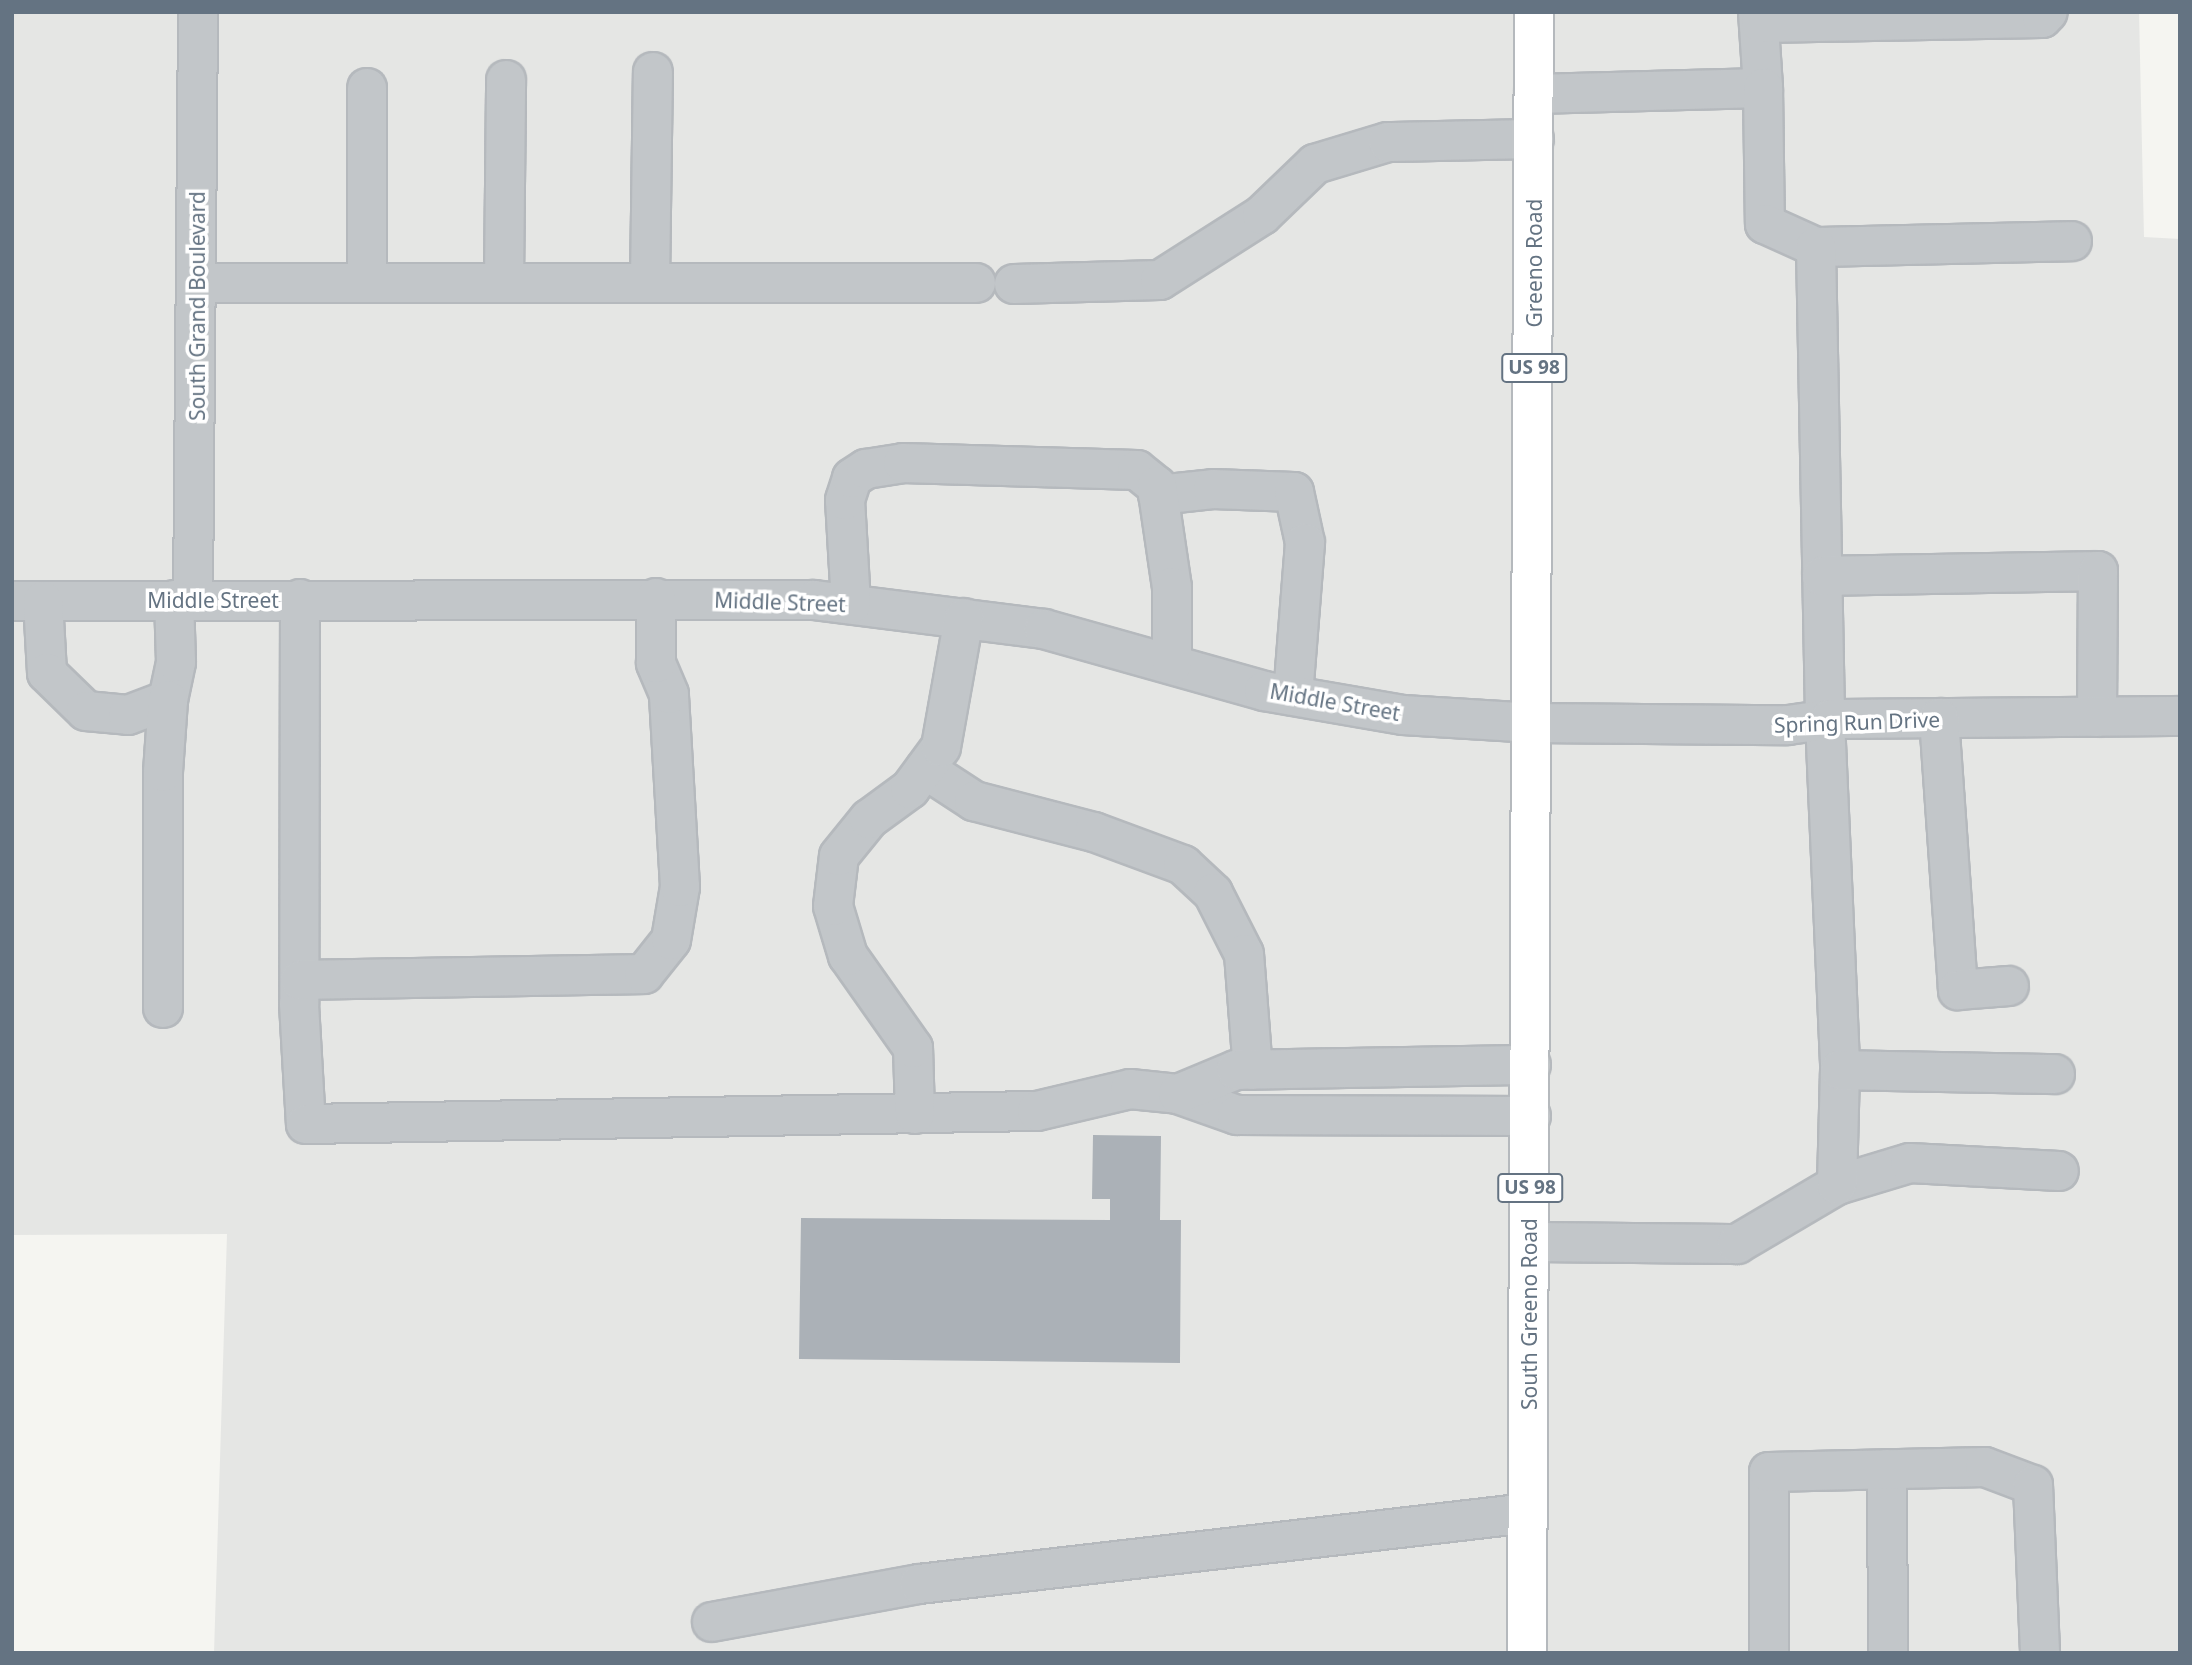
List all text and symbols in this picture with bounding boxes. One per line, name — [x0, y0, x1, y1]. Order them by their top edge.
street label: South Grand Boulevard — [184, 191, 210, 421]
street label: Greeno Road — [1521, 199, 1547, 327]
road number: US 98 — [1501, 352, 1567, 384]
street label: Middle Street — [147, 587, 279, 613]
street label: Middle Street — [714, 587, 846, 617]
street label: Middle Street — [1268, 678, 1402, 726]
street label: Spring Run Drive — [1773, 707, 1941, 737]
road number: US 98 — [1497, 1172, 1563, 1204]
street label: South Greeno Road — [1516, 1218, 1542, 1410]

